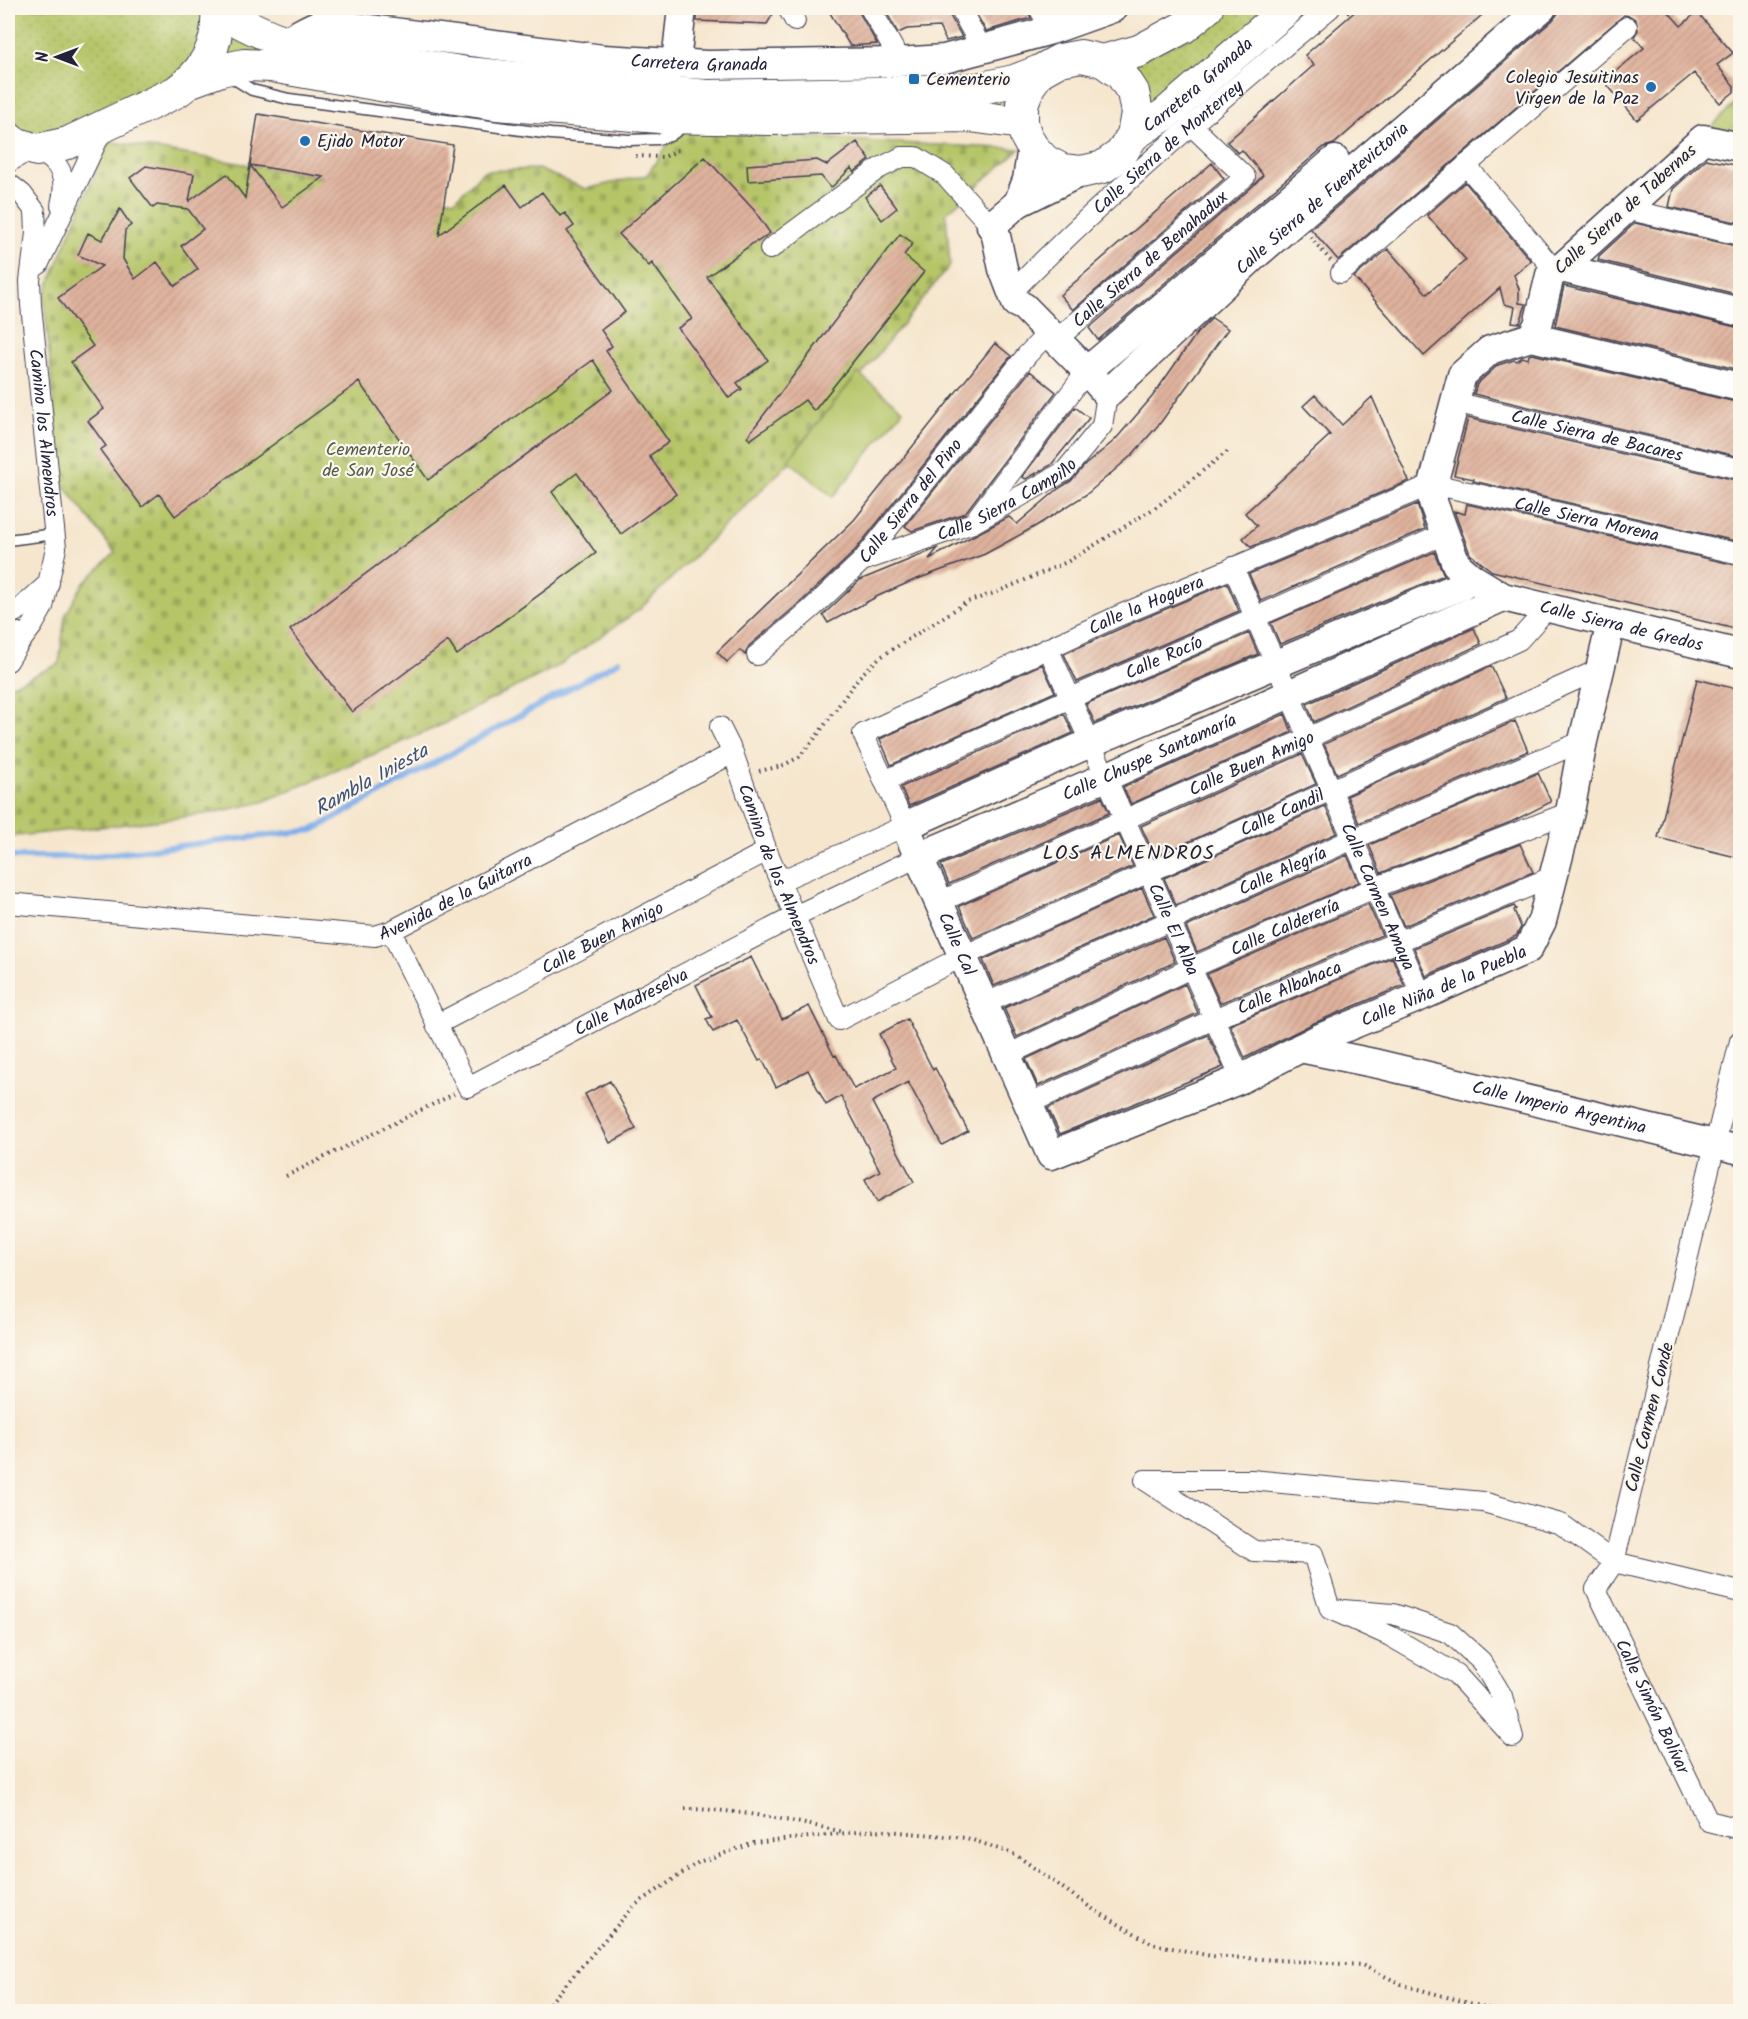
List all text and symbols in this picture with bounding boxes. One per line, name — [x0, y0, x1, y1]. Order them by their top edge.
north arrow — [27, 27, 87, 87]
street label: Carretera Granada — [1137, 31, 1260, 141]
street label: Carretera Granada — [630, 48, 768, 81]
text: N — [31, 52, 56, 62]
place label: Colegio Jesuitinas Virgen de la Paz — [1505, 64, 1639, 114]
place label: Cementerio — [926, 66, 1010, 95]
marker: Cementerio — [907, 72, 921, 86]
street label: Calle Sierra de Monterrey — [1087, 73, 1251, 222]
marker: Colegio Jesuitinas Virgen de la Paz — [1644, 80, 1658, 94]
street label: Calle Sierra de Fuentevictoria — [1229, 116, 1416, 283]
place label: Ejido Motor — [317, 128, 405, 157]
marker: Ejido Motor — [298, 134, 312, 148]
street label: Calle Sierra de Tabernas — [1548, 137, 1704, 283]
street label: Calle Sierra de Benahadux — [1066, 184, 1236, 336]
street label: Camino los Almendros — [20, 348, 66, 518]
street label: Calle Sierra de Bacares — [1508, 403, 1686, 471]
street label: Calle Sierra del Pino — [852, 433, 971, 571]
park label: Cementerio de San José — [322, 436, 415, 486]
street label: Calle Sierra Campillo — [933, 453, 1086, 550]
street label: Calle Sierra Morena — [1511, 490, 1662, 551]
street label: Calle la Hoguera — [1084, 568, 1209, 644]
street label: Calle Sierra de Gredos — [1536, 593, 1706, 661]
street label: Calle Rocío — [1121, 629, 1208, 688]
street label: Calle Chuspe Santamaría — [1058, 707, 1242, 810]
street label: Calle Buen Amigo — [1185, 724, 1320, 805]
water label: Rambla Iniesta — [309, 735, 436, 825]
street label: Camino de los Almendros — [729, 780, 827, 970]
street label: Calle Candil — [1236, 782, 1330, 845]
street label: Calle Carmen Amaya — [1332, 819, 1422, 975]
district label: LOS ALMENDROS — [1043, 838, 1215, 870]
street label: Calle Alegría — [1234, 839, 1332, 904]
street label: Avenida de la Guitarra — [376, 847, 538, 950]
street label: Calle El Alba — [1139, 879, 1206, 981]
street label: Calle Calderería — [1226, 892, 1345, 965]
street label: Calle Buen Amigo — [537, 895, 670, 983]
street label: Calle Cal — [929, 908, 983, 981]
street label: Calle Niña de la Puebla — [1357, 938, 1532, 1036]
street label: Calle Albahaca — [1233, 954, 1347, 1024]
street label: Calle Madreselva — [569, 961, 694, 1045]
street label: Calle Imperio Argentina — [1469, 1074, 1649, 1143]
street label: Calle Carmen Conde — [1618, 1339, 1683, 1495]
street label: Calle Simón Bolívar — [1606, 1635, 1697, 1780]

